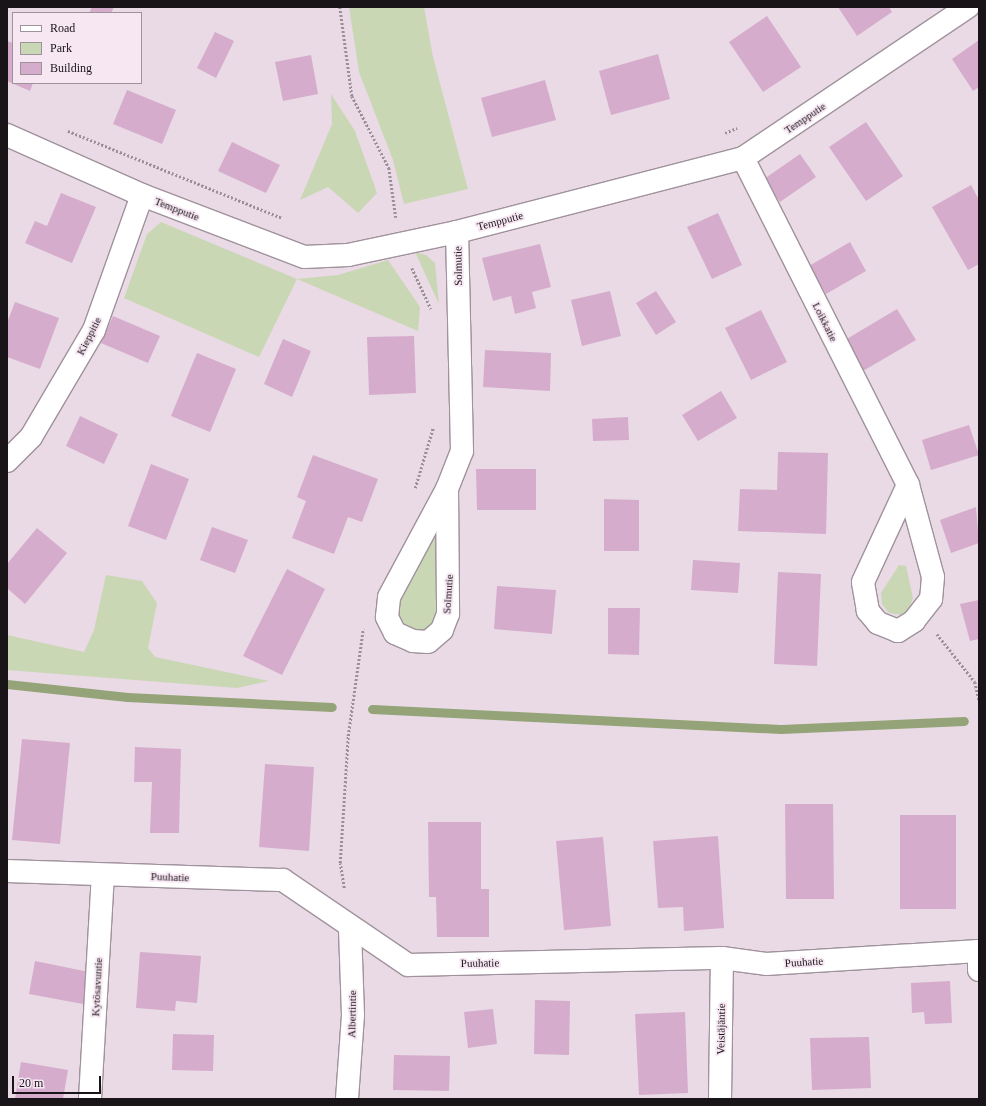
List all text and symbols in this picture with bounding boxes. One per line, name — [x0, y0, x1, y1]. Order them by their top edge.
legend — [12, 12, 142, 84]
text: Road — [50, 21, 75, 35]
text: Park — [50, 41, 72, 55]
text: Building — [50, 61, 92, 75]
street label: Tempputie — [782, 99, 828, 137]
street label: Tempputie — [153, 194, 201, 224]
street label: Tempputie — [476, 209, 524, 233]
street label: Solmutie — [451, 246, 465, 286]
street label: Loikkatie — [810, 300, 840, 344]
street label: Kieppitie — [74, 315, 104, 357]
street label: Solmutie — [440, 574, 456, 614]
street label: Puuhatie — [151, 870, 189, 884]
street label: Puuhatie — [784, 954, 824, 970]
street label: Puuhatie — [461, 956, 499, 970]
street label: Kytösavuntie — [89, 957, 105, 1017]
street label: Albertintie — [345, 990, 359, 1038]
street label: Veistäjäntie — [714, 1003, 728, 1055]
scale bar — [14, 1068, 103, 1094]
text: 20 m — [19, 1076, 43, 1090]

